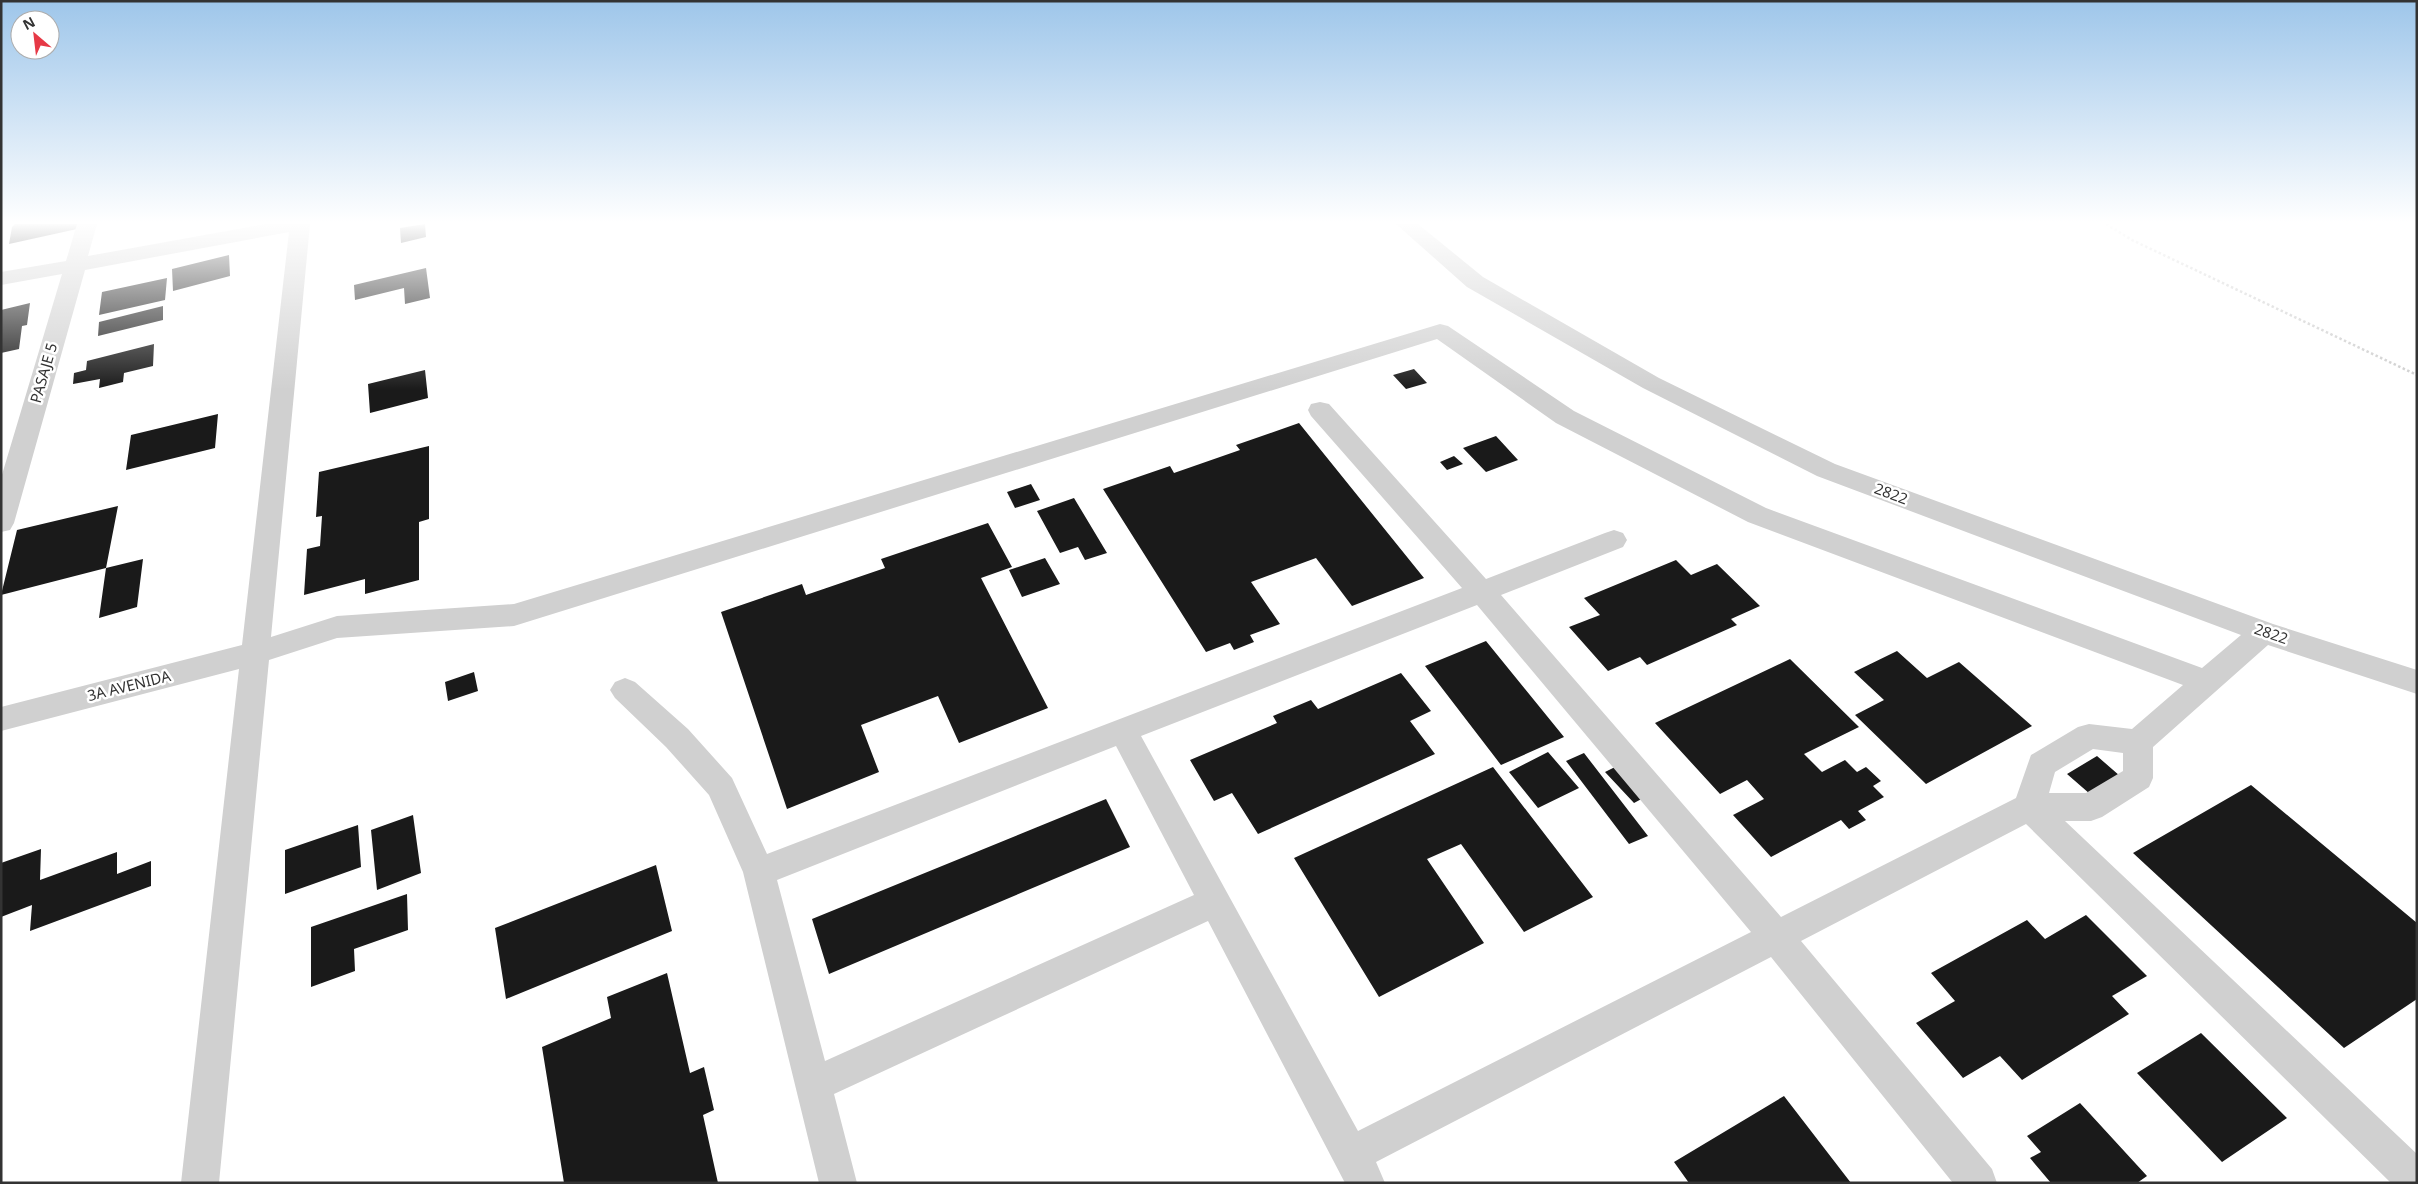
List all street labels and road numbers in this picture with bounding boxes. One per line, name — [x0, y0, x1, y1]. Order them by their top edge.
street label: PASAJE 5 — [25, 340, 61, 405]
street label: 2822 — [1872, 478, 1911, 508]
street label: 2822 — [2252, 618, 2291, 648]
street label: 3A AVENIDA — [85, 665, 173, 705]

